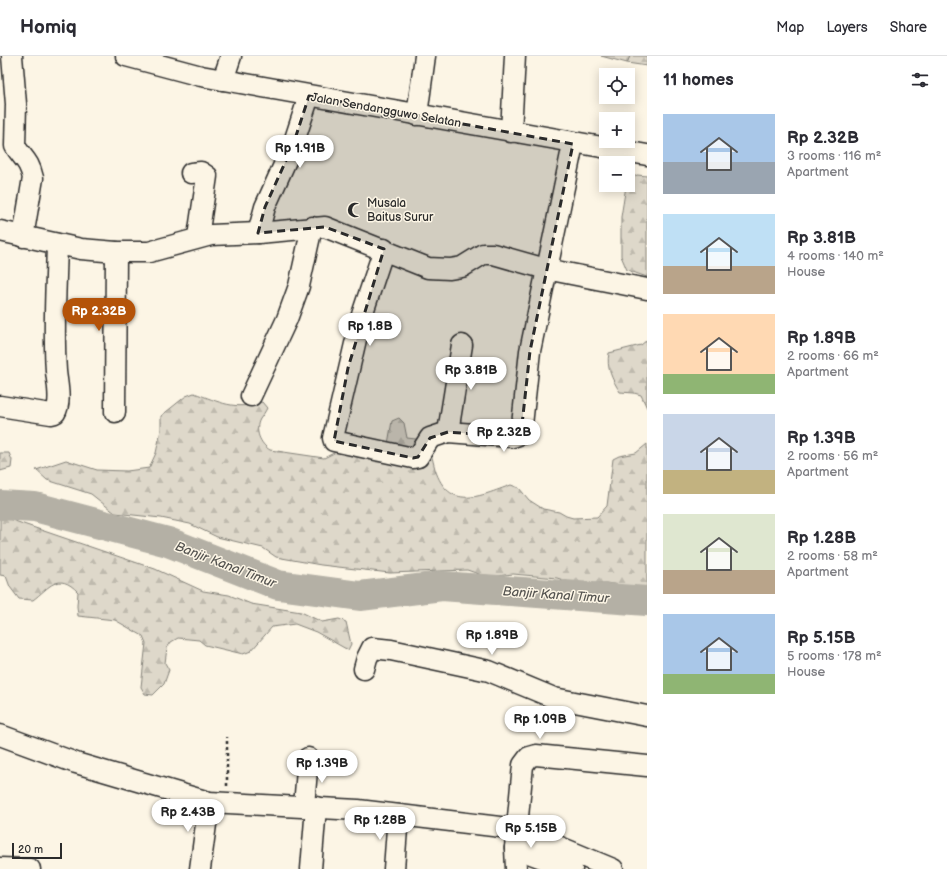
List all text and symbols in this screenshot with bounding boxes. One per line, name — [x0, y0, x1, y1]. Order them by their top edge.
text: Homiq — [20, 16, 77, 39]
text: Map — [776, 19, 804, 36]
text: Layers — [826, 19, 868, 36]
text: Share — [890, 19, 927, 36]
map controls — [599, 68, 635, 192]
button: locate — [599, 68, 635, 104]
icon: filters — [909, 69, 931, 91]
text: 11 homes — [663, 70, 734, 90]
street label: Jalan Sendangguwo Selatan — [309, 90, 463, 131]
button: + — [599, 112, 635, 148]
text: Rp 2.32B — [787, 128, 859, 148]
icon: home — [695, 130, 743, 178]
pin: Rp 1.91B — [259, 135, 341, 169]
text: Rp 1.91B — [275, 140, 325, 156]
text: 3 rooms · 116 m² — [787, 148, 881, 164]
button: − — [599, 156, 635, 192]
text: Apartment — [787, 164, 848, 180]
place label: Musala Baitus Surur — [367, 196, 434, 225]
mosque icon: Musala Baitus Surur — [346, 201, 364, 219]
text: Rp 3.81B — [787, 228, 856, 248]
icon: home — [695, 230, 743, 278]
text: 4 rooms · 140 m² — [787, 248, 884, 264]
text: House — [787, 264, 825, 280]
pin: Rp 2.32B — [58, 298, 140, 332]
text: Rp 2.32B — [71, 303, 127, 319]
pin: Rp 1.8B — [333, 313, 407, 347]
text: Rp 1.8B — [347, 318, 393, 334]
text: Rp 1.89B — [787, 328, 856, 348]
icon: home — [695, 330, 743, 378]
text: 2 rooms · 66 m² — [787, 348, 879, 364]
pin: Rp 3.81B — [430, 357, 512, 391]
text: Rp 3.81B — [445, 362, 497, 378]
text: Apartment — [787, 364, 848, 380]
pin: Rp 2.32B — [463, 419, 545, 453]
text: Rp 2.32B — [476, 424, 532, 440]
text: Rp 1.39B — [787, 428, 856, 448]
icon: home — [695, 430, 743, 478]
text: 2 rooms · 56 m² — [787, 448, 878, 464]
text: Apartment — [787, 464, 848, 480]
text: Rp 1.28B — [787, 528, 856, 548]
icon: home — [695, 530, 743, 578]
water label: Banjir Kanal Timur — [173, 538, 279, 592]
text: 2 rooms · 58 m² — [787, 548, 878, 564]
text: Apartment — [787, 564, 848, 580]
water label: Banjir Kanal Timur — [502, 583, 611, 607]
pin: Rp 1.89B — [451, 622, 533, 656]
text: Rp 1.89B — [466, 627, 518, 643]
text: Rp 5.15B — [787, 628, 856, 648]
icon: home — [695, 630, 743, 678]
text: 5 rooms · 178 m² — [787, 648, 882, 664]
text: House — [787, 664, 825, 680]
pin: Rp 1.09B — [499, 706, 581, 740]
text: Rp 1.09B — [513, 711, 567, 727]
pin: Rp 1.39B — [281, 750, 363, 784]
text: Rp 1.39B — [296, 755, 348, 771]
pin: Rp 2.43B — [147, 799, 229, 833]
text: Rp 2.43B — [161, 804, 215, 820]
pin: Rp 1.28B — [339, 807, 421, 841]
text: Rp 1.28B — [354, 812, 406, 828]
pin: Rp 5.15B — [490, 815, 572, 849]
text: Rp 5.15B — [505, 820, 557, 836]
scale bar — [12, 841, 62, 860]
text: 20 m — [18, 843, 43, 856]

